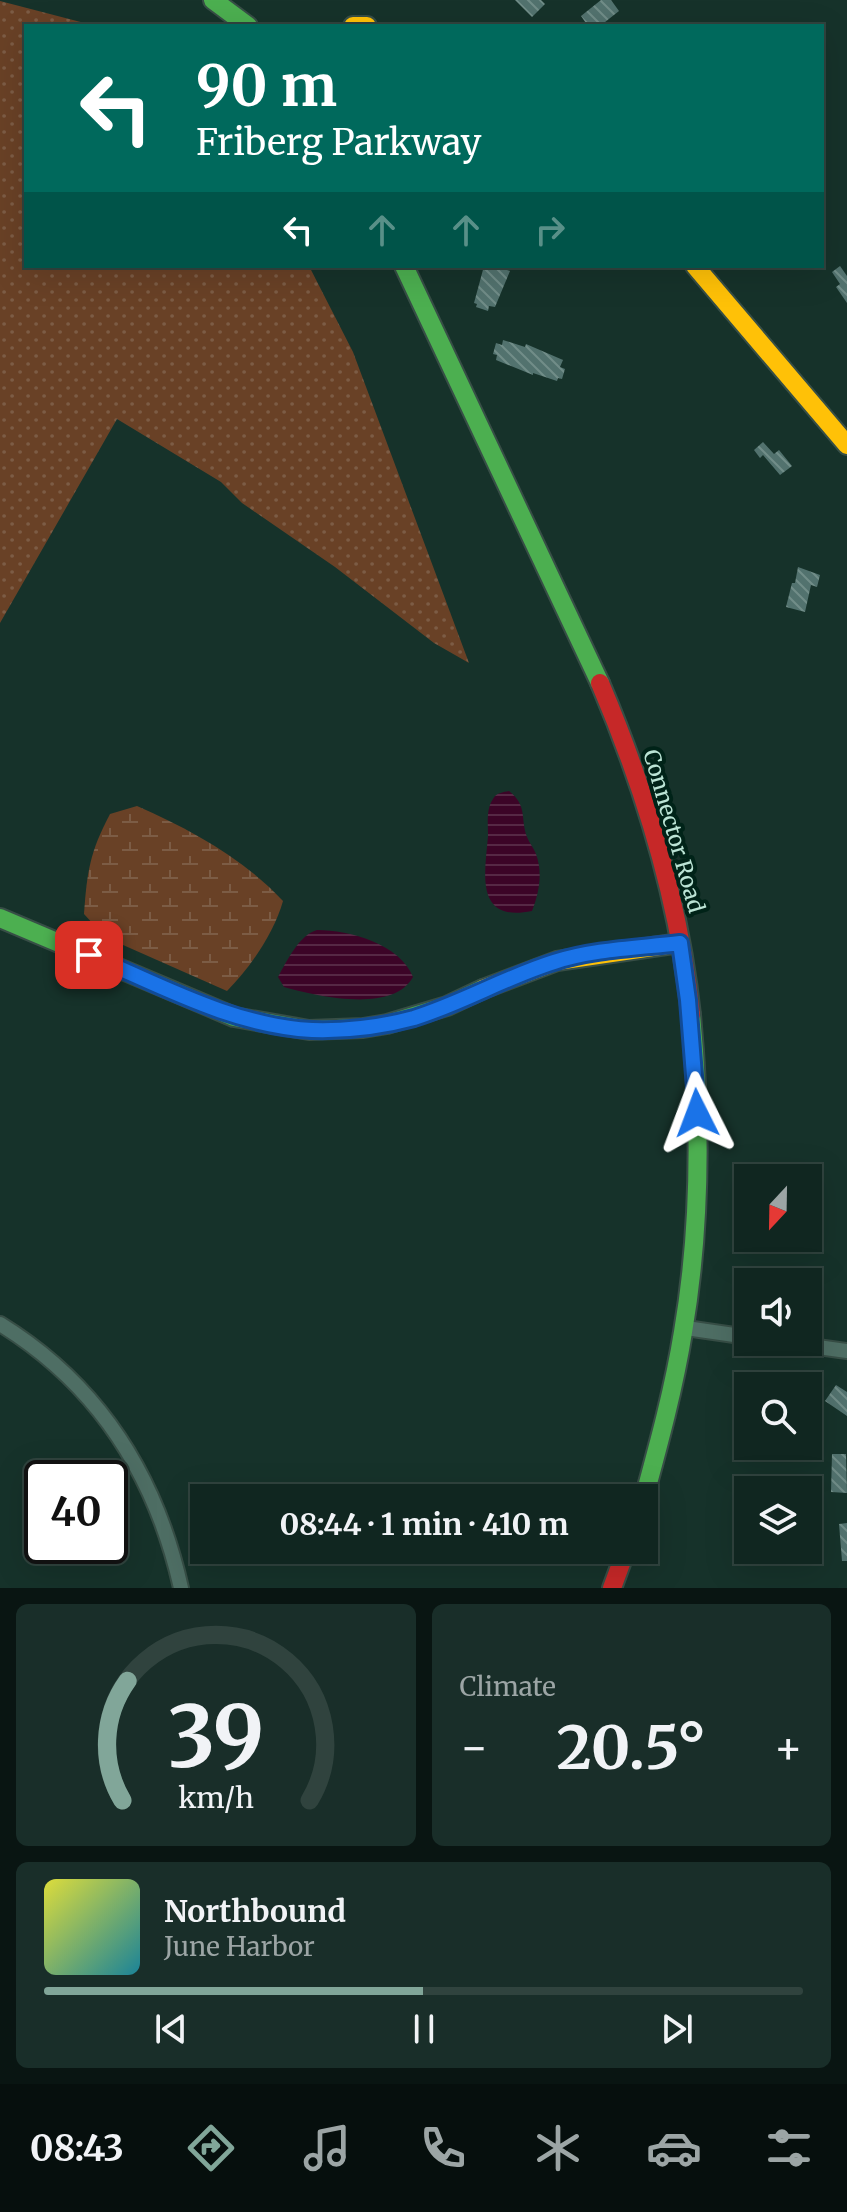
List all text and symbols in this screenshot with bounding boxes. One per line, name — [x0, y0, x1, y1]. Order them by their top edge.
text: 90 m — [196, 51, 337, 121]
icon: left — [64, 56, 168, 160]
text: Friberg Parkway — [196, 120, 481, 165]
icon: left — [276, 208, 320, 252]
icon: ahead — [360, 208, 404, 252]
icon: ahead — [444, 208, 488, 252]
icon: right — [528, 208, 572, 252]
street label: Connector Road — [637, 746, 711, 916]
pin — [55, 921, 123, 989]
icon: arrive — [67, 933, 111, 977]
position arrow — [655, 1071, 739, 1155]
north arrow — [734, 1164, 822, 1252]
map controls — [734, 1164, 822, 1564]
button: sound — [734, 1268, 822, 1356]
button: search — [734, 1372, 822, 1460]
speed limit sign: 40 — [24, 1460, 128, 1564]
button: layers — [734, 1476, 822, 1564]
text: 08:44 · 1 min · 410 m — [279, 1505, 569, 1543]
text: Climate — [460, 1670, 556, 1703]
text: 39 — [167, 1685, 264, 1790]
text: 20.5° — [556, 1710, 706, 1785]
text: − — [460, 1720, 489, 1775]
text: + — [774, 1720, 803, 1775]
text: km/h — [178, 1780, 254, 1816]
text: Northbound — [164, 1892, 346, 1930]
text: June Harbor — [164, 1930, 315, 1963]
icon: previous — [149, 2007, 193, 2051]
icon: pause — [402, 2007, 446, 2051]
icon: next — [655, 2007, 699, 2051]
icon: directions — [183, 2120, 239, 2176]
icon: music — [299, 2120, 355, 2176]
icon: phone — [415, 2120, 471, 2176]
icon: climate — [530, 2120, 586, 2176]
icon: car — [646, 2120, 702, 2176]
icon: filters — [761, 2120, 817, 2176]
text: 08:43 — [30, 2126, 124, 2171]

